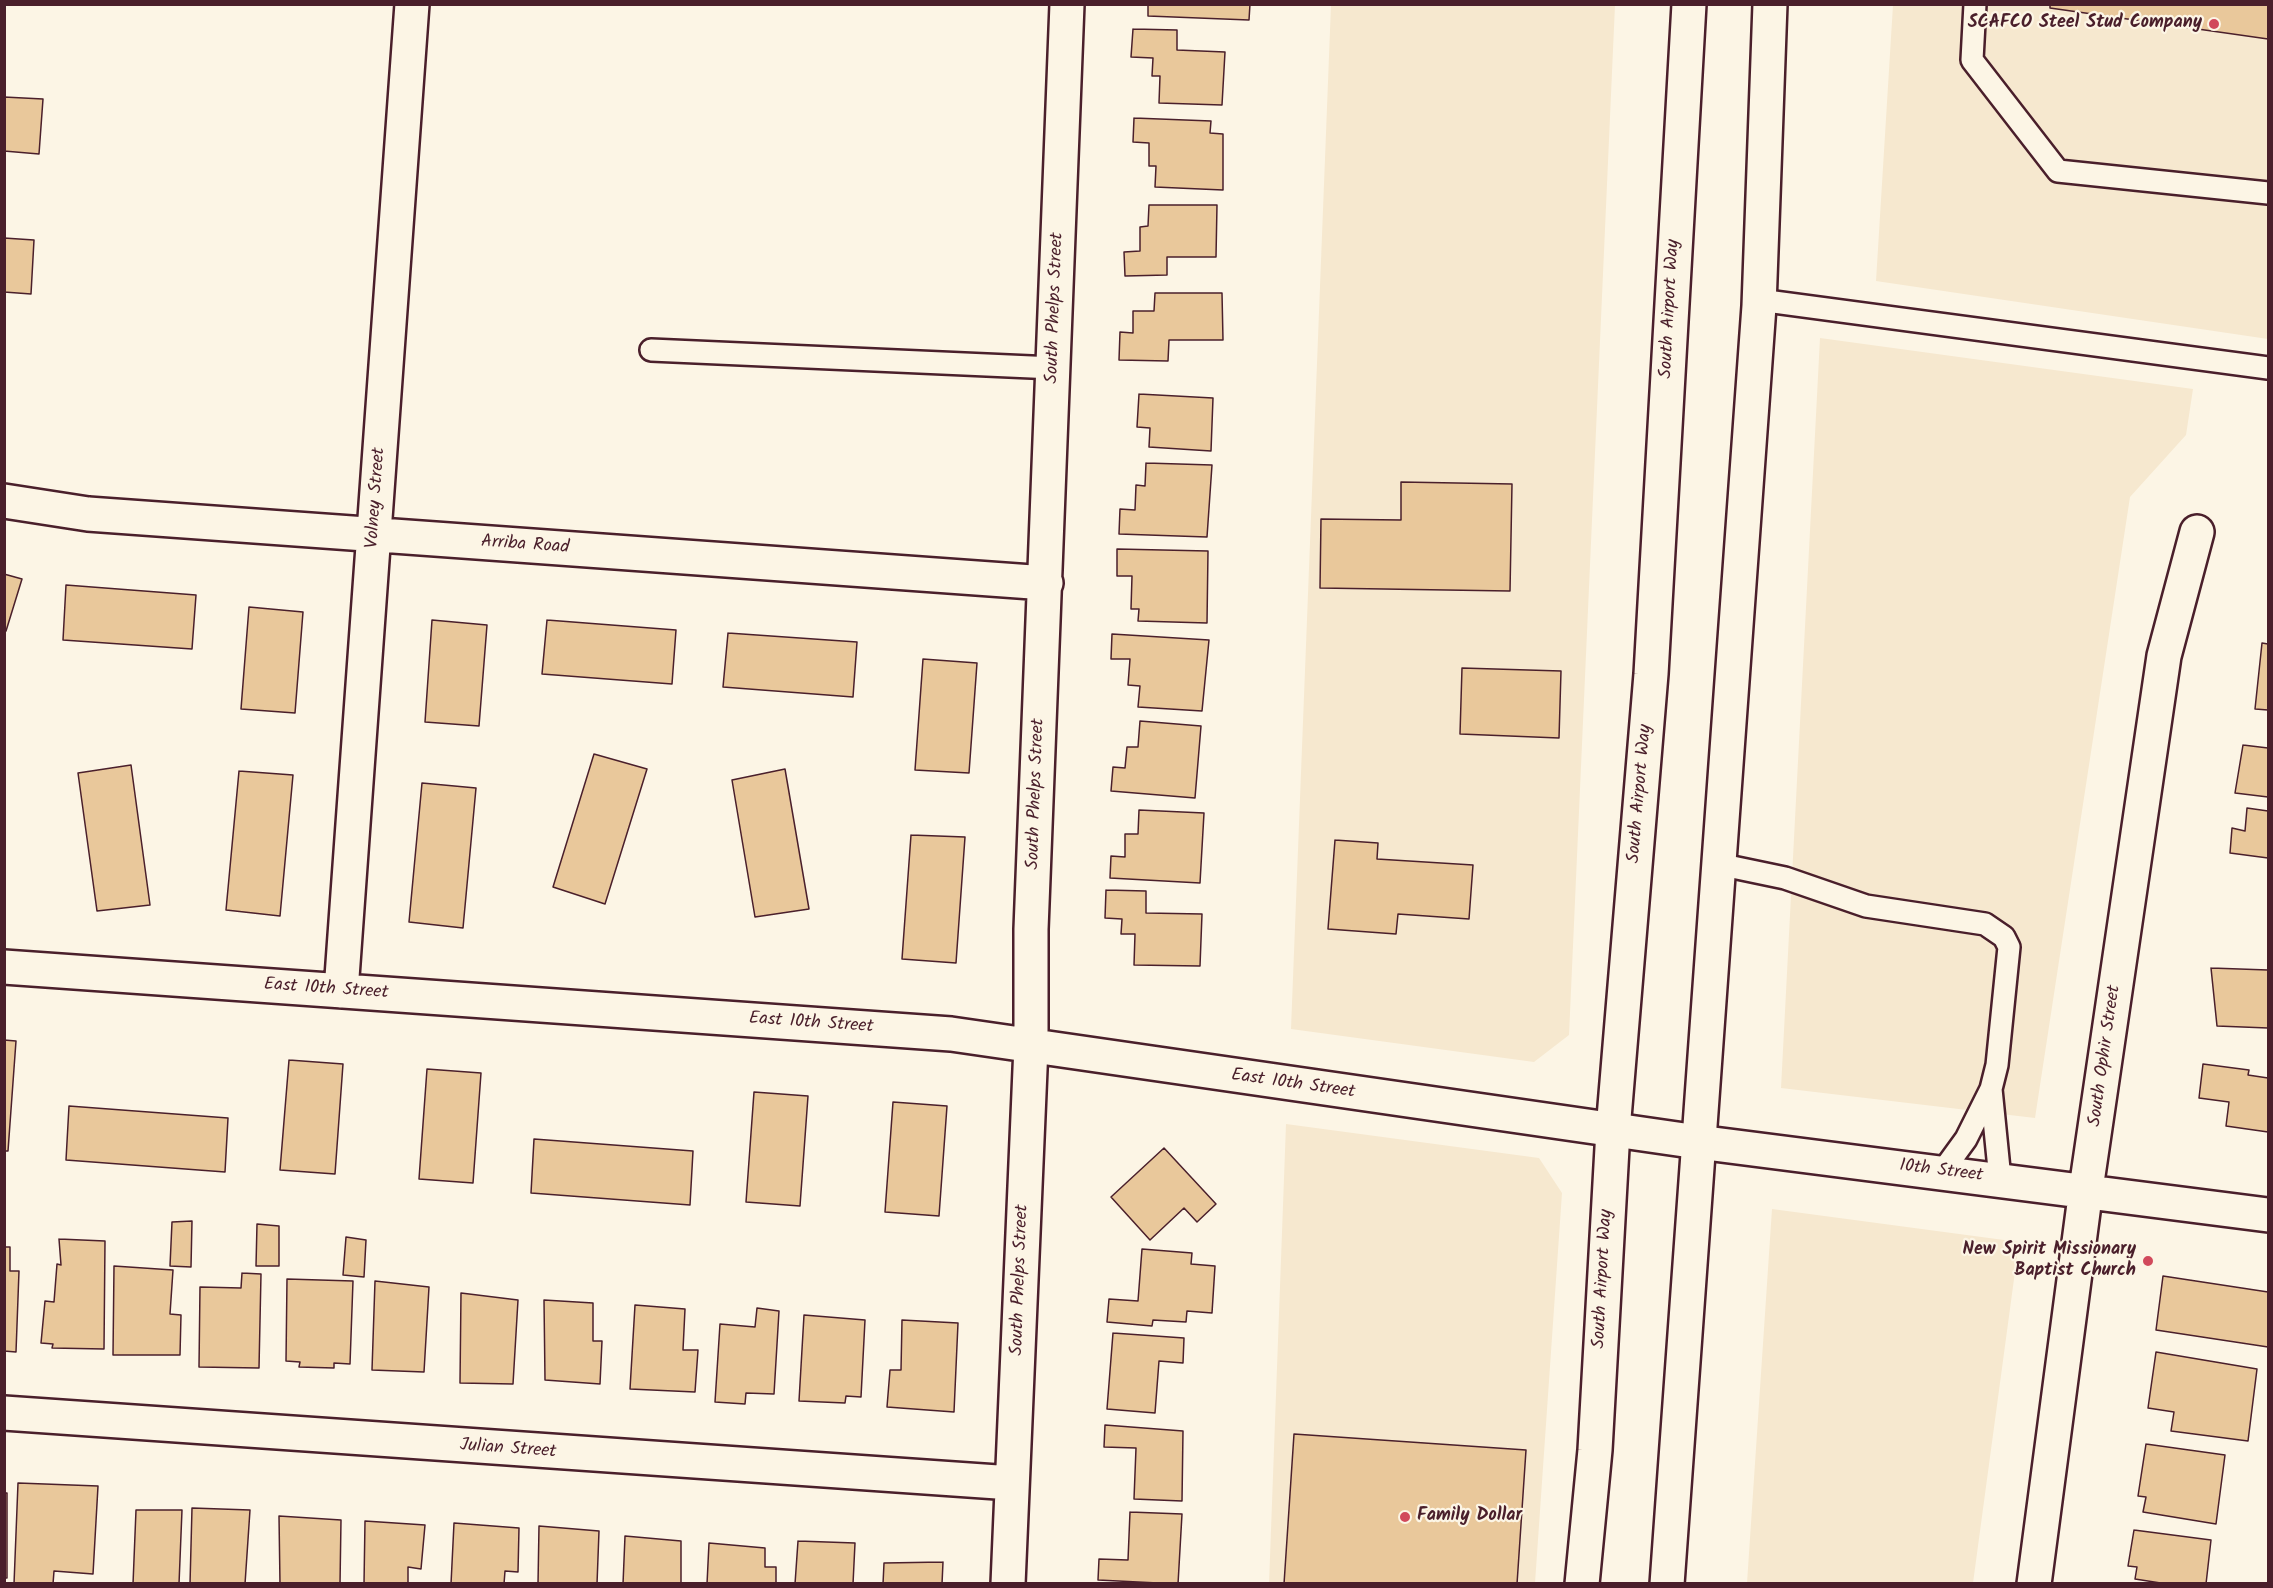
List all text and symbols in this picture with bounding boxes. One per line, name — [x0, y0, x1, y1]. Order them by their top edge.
place label: SCAFCO Steel Stud Company — [1968, 13, 2202, 35]
marker: SCAFCO Steel Stud Company — [2207, 17, 2221, 31]
street label: South Phelps Street — [1043, 232, 1069, 384]
street label: South Airport Way — [1657, 239, 1685, 379]
street label: Volney Street — [363, 447, 391, 549]
street label: Arriba Road — [480, 532, 570, 560]
street label: South Phelps Street — [1024, 718, 1050, 870]
street label: South Airport Way — [1624, 724, 1658, 864]
street label: East 10th Street — [263, 975, 389, 1005]
street label: South Ophir Street — [2085, 984, 2127, 1128]
street label: East 10th Street — [748, 1009, 874, 1039]
street label: East 10th Street — [1230, 1066, 1356, 1104]
street label: 10th Street — [1898, 1156, 1984, 1188]
street label: South Phelps Street — [1008, 1204, 1034, 1356]
street label: South Airport Way — [1590, 1209, 1618, 1349]
place label: New Spirit Missionary Baptist Church — [1963, 1240, 2136, 1282]
marker: New Spirit Missionary Baptist Church — [2141, 1254, 2155, 1268]
street label: Julian Street — [459, 1436, 557, 1464]
place label: Family Dollar — [1417, 1506, 1522, 1528]
marker: Family Dollar — [1398, 1510, 1412, 1524]

